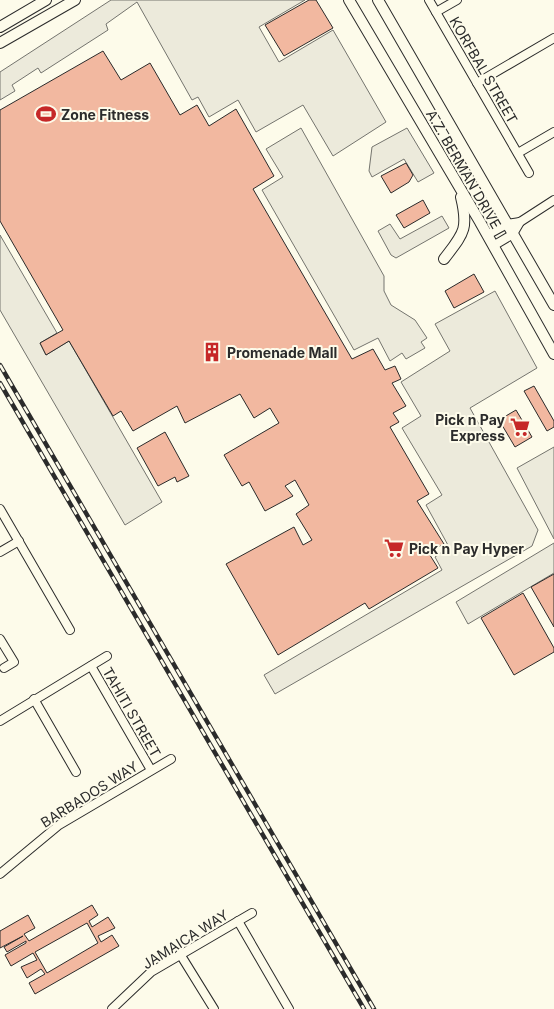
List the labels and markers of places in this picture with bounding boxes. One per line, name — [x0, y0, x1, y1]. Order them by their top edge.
sports icon: Zone Fitness — [35, 103, 57, 125]
place label: Zone Fitness — [61, 106, 149, 123]
building icon: Promenade Mall — [201, 341, 223, 363]
place label: Promenade Mall — [227, 344, 337, 361]
place label: Pick n Pay Express — [435, 411, 506, 444]
supermarket icon: Pick n Pay Express — [509, 416, 531, 438]
supermarket icon: Pick n Pay Hyper — [383, 537, 405, 559]
place label: Pick n Pay Hyper — [409, 540, 524, 557]

